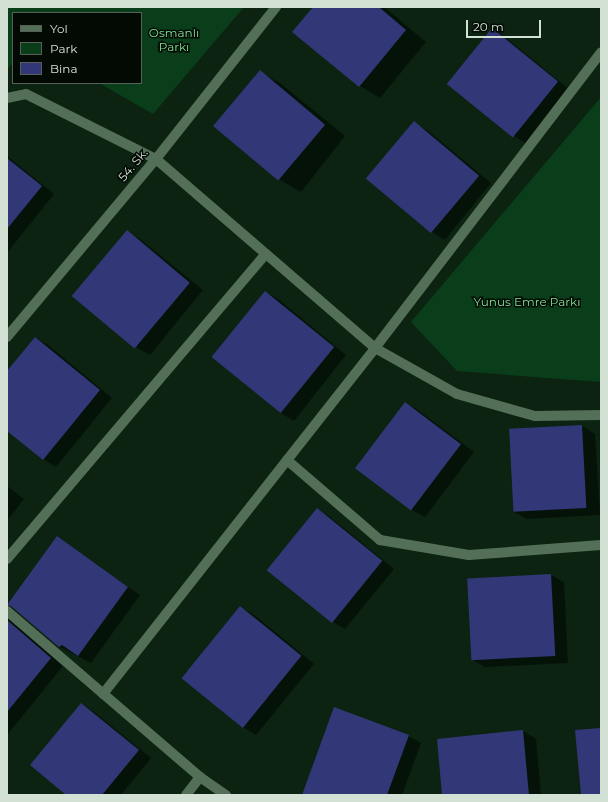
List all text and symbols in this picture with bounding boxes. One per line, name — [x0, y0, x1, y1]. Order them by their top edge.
legend — [12, 12, 142, 84]
scale bar — [468, 12, 543, 38]
text: 20 m — [473, 19, 504, 34]
text: Yol — [50, 21, 68, 36]
park label: Osmanlı Parkı — [149, 26, 199, 54]
text: Park — [50, 41, 77, 56]
text: Bina — [50, 61, 77, 76]
street label: 54. Sk. — [115, 146, 151, 184]
park label: Yunus Emre Parkı — [474, 295, 580, 309]

